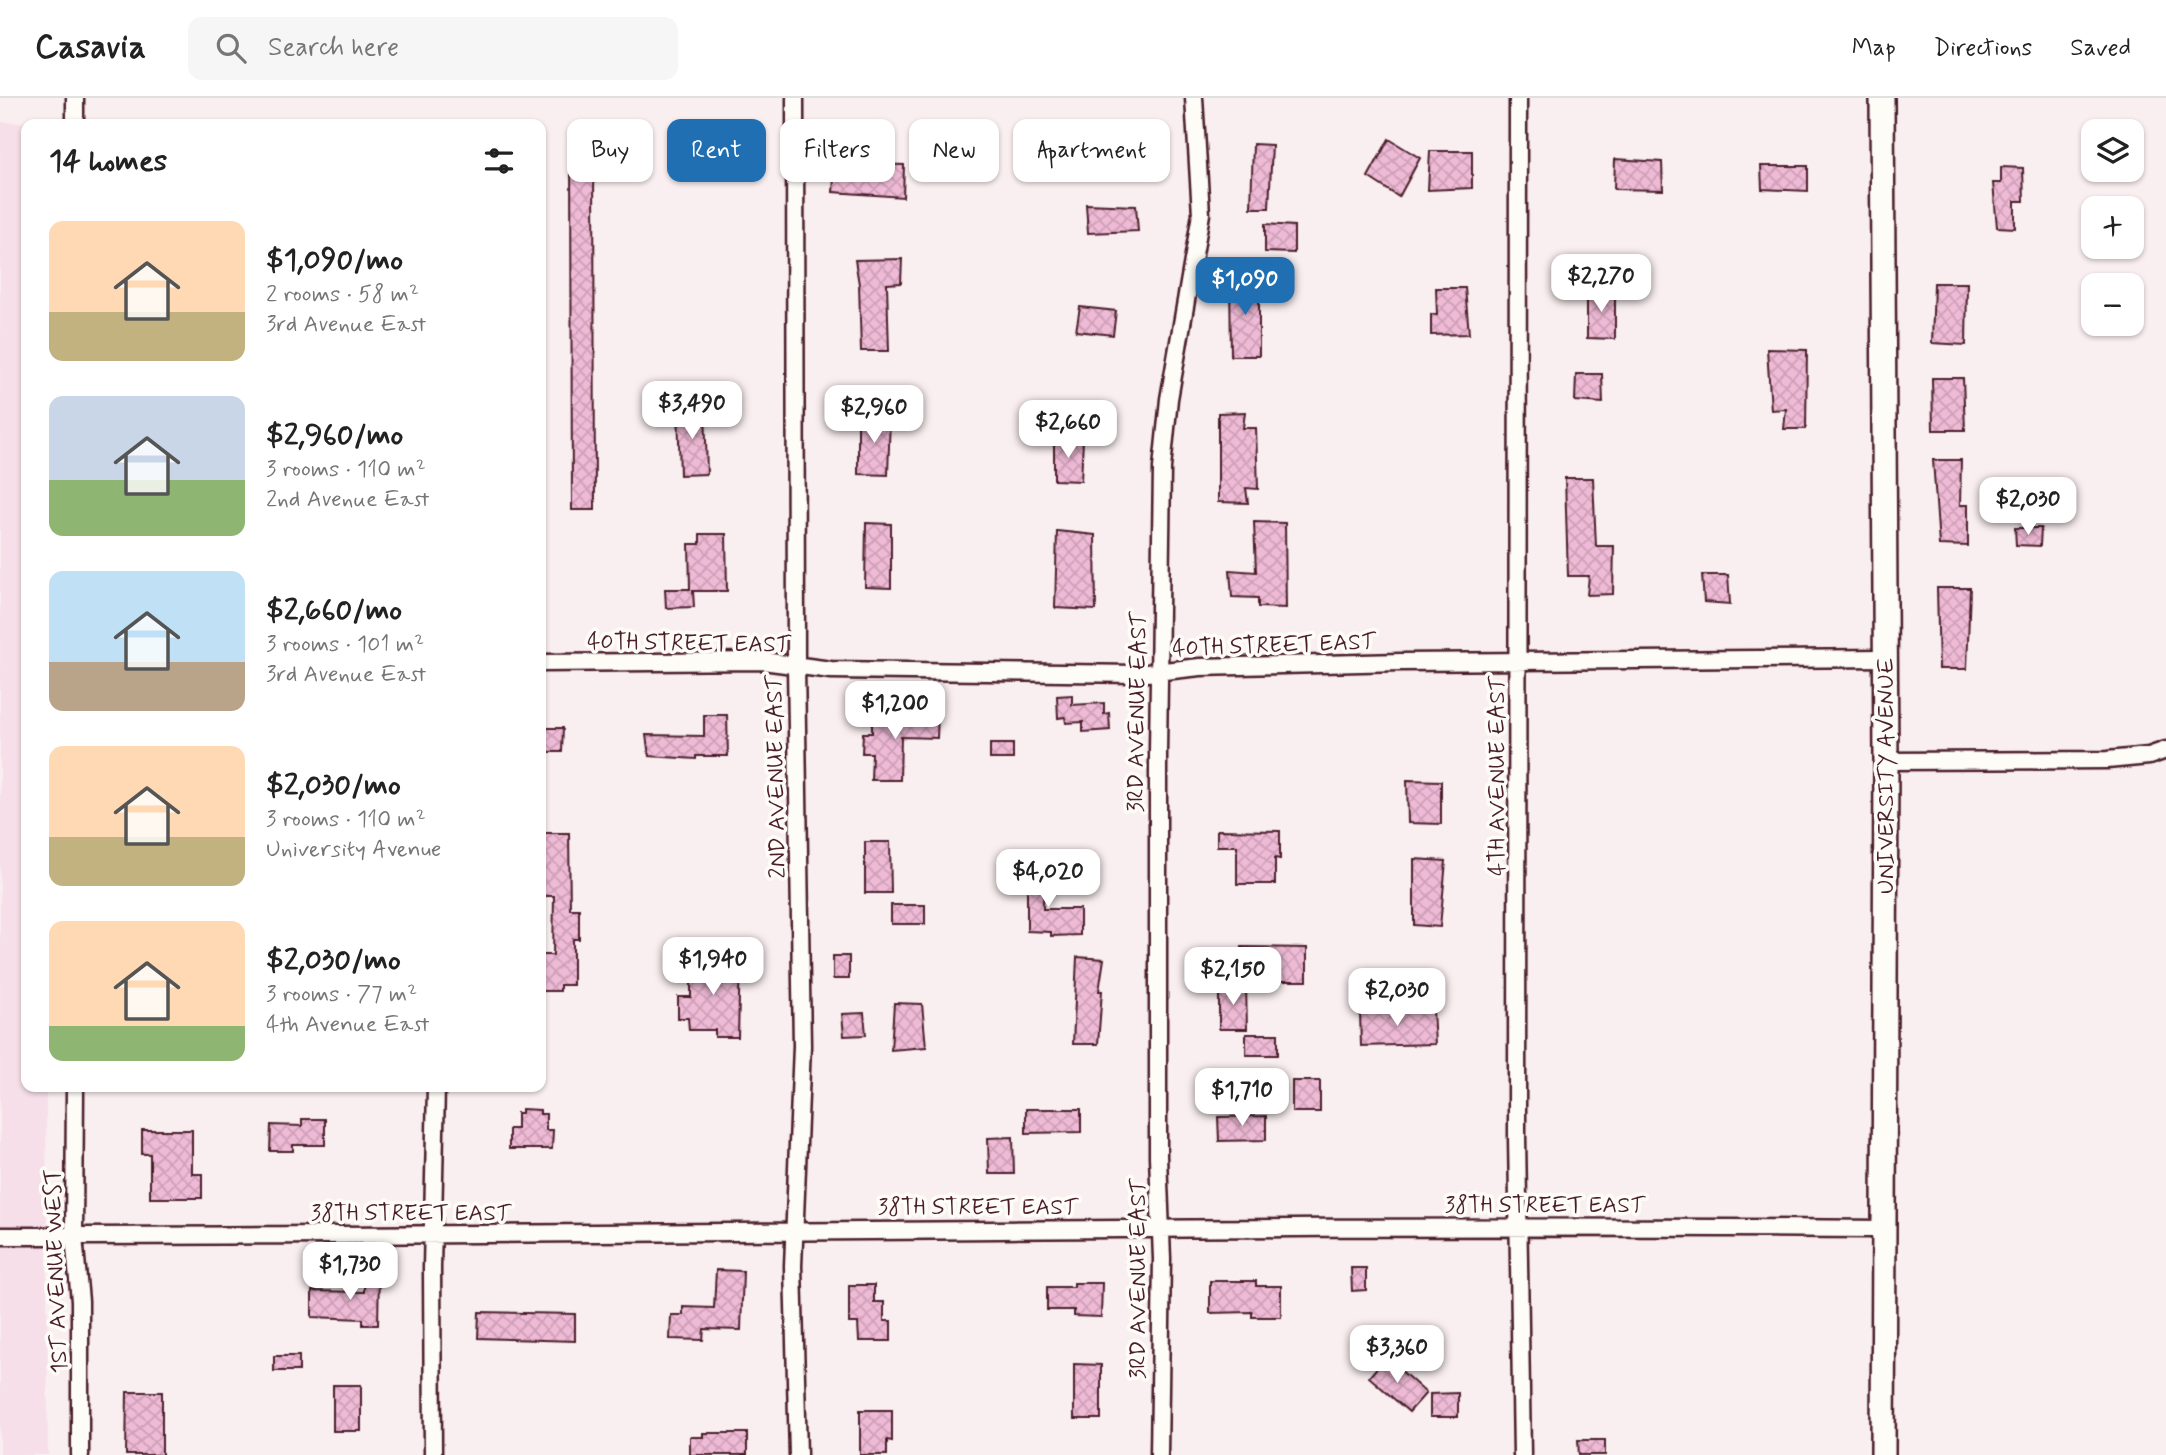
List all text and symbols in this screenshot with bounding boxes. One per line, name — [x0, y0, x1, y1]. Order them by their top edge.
search box — [188, 17, 678, 80]
text: Casavia — [35, 26, 146, 70]
icon: search — [212, 29, 250, 67]
text: Search here — [268, 31, 399, 65]
text: Map — [1852, 33, 1896, 64]
text: Directions — [1934, 33, 2032, 64]
text: Saved — [2070, 33, 2131, 64]
chip: Buy — [567, 119, 653, 182]
chip: Rent — [667, 119, 766, 182]
chip: Filters — [780, 119, 895, 182]
chip: New — [909, 119, 999, 182]
chip: Apartment — [1013, 119, 1170, 182]
map controls — [2081, 119, 2144, 336]
button: layers — [2081, 119, 2144, 182]
text: 14 homes — [49, 142, 167, 181]
icon: filters — [480, 142, 518, 180]
button: + — [2081, 196, 2144, 259]
text: $1,090/mo — [266, 241, 403, 280]
icon: home — [105, 249, 189, 333]
pin: $2,270 — [1544, 254, 1658, 314]
pin: $1,090 — [1188, 258, 1302, 317]
text: $2,270 — [1567, 262, 1635, 292]
text: $1,090 — [1212, 265, 1278, 295]
button: − — [2081, 273, 2144, 336]
text: 2 rooms · 58 m² — [266, 280, 419, 310]
text: 3rd Avenue East — [266, 310, 426, 340]
pin: $3,490 — [635, 382, 749, 441]
pin: $2,960 — [817, 386, 931, 445]
text: $3,490 — [658, 389, 726, 419]
text: $2,960 — [840, 393, 908, 423]
pin: $2,660 — [1011, 400, 1125, 460]
text: $2,660 — [1035, 408, 1101, 438]
text: $2,960/mo — [266, 416, 403, 455]
icon: home — [105, 424, 189, 508]
text: 3 rooms · 110 m² — [266, 455, 426, 485]
pin: $2,030 — [1971, 478, 2085, 537]
text: 2nd Avenue East — [266, 485, 429, 515]
text: $2,030 — [1995, 485, 2061, 515]
text: $2,660/mo — [266, 591, 402, 630]
icon: home — [105, 599, 189, 683]
street label: 3RD AVENUE EAST — [1121, 610, 1155, 813]
street label: 40TH STREET EAST — [587, 627, 792, 661]
street label: 40TH STREET EAST — [1172, 627, 1378, 665]
text: 3 rooms · 101 m² — [266, 630, 424, 660]
street label: UNIVERSITY AVENUE — [1872, 658, 1902, 894]
text: 3rd Avenue East — [266, 660, 426, 690]
street label: 2ND AVENUE EAST — [760, 674, 794, 879]
street label: 4TH AVENUE EAST — [1483, 675, 1513, 876]
pin: $1,200 — [838, 682, 952, 741]
text: $1,200 — [861, 689, 929, 719]
text: $2,030/mo — [266, 766, 401, 805]
icon: home — [105, 774, 189, 858]
text: 3 rooms · 110 m² — [266, 805, 426, 835]
text: University Avenue — [266, 835, 441, 865]
pin: $4,020 — [991, 850, 1105, 909]
text: $4,020 — [1012, 857, 1084, 887]
pin: $1,940 — [656, 937, 770, 997]
text: $2,030/mo — [266, 941, 401, 980]
text: $1,940 — [679, 945, 747, 975]
pin: $2,150 — [1176, 948, 1290, 1007]
icon: home — [105, 949, 189, 1033]
text: $2,150 — [1200, 955, 1266, 985]
pin: $2,030 — [1340, 968, 1454, 1028]
text: $2,030 — [1364, 976, 1430, 1006]
text: 3 rooms · 77 m² — [266, 980, 417, 1010]
text: 4th Avenue East — [266, 1010, 429, 1040]
pin: $1,710 — [1185, 1068, 1299, 1128]
text: $1,710 — [1211, 1076, 1273, 1106]
street label: 1ST AVENUE WEST — [38, 1168, 76, 1374]
street label: 3RD AVENUE EAST — [1124, 1177, 1154, 1379]
street label: 38TH STREET EAST — [1445, 1191, 1646, 1221]
street label: 38TH STREET EAST — [878, 1193, 1079, 1223]
street label: 38TH STREET EAST — [311, 1199, 512, 1229]
pin: $1,730 — [293, 1242, 407, 1302]
text: $1,730 — [319, 1250, 381, 1280]
pin: $3,360 — [1340, 1326, 1454, 1385]
text: $3,360 — [1366, 1333, 1428, 1363]

